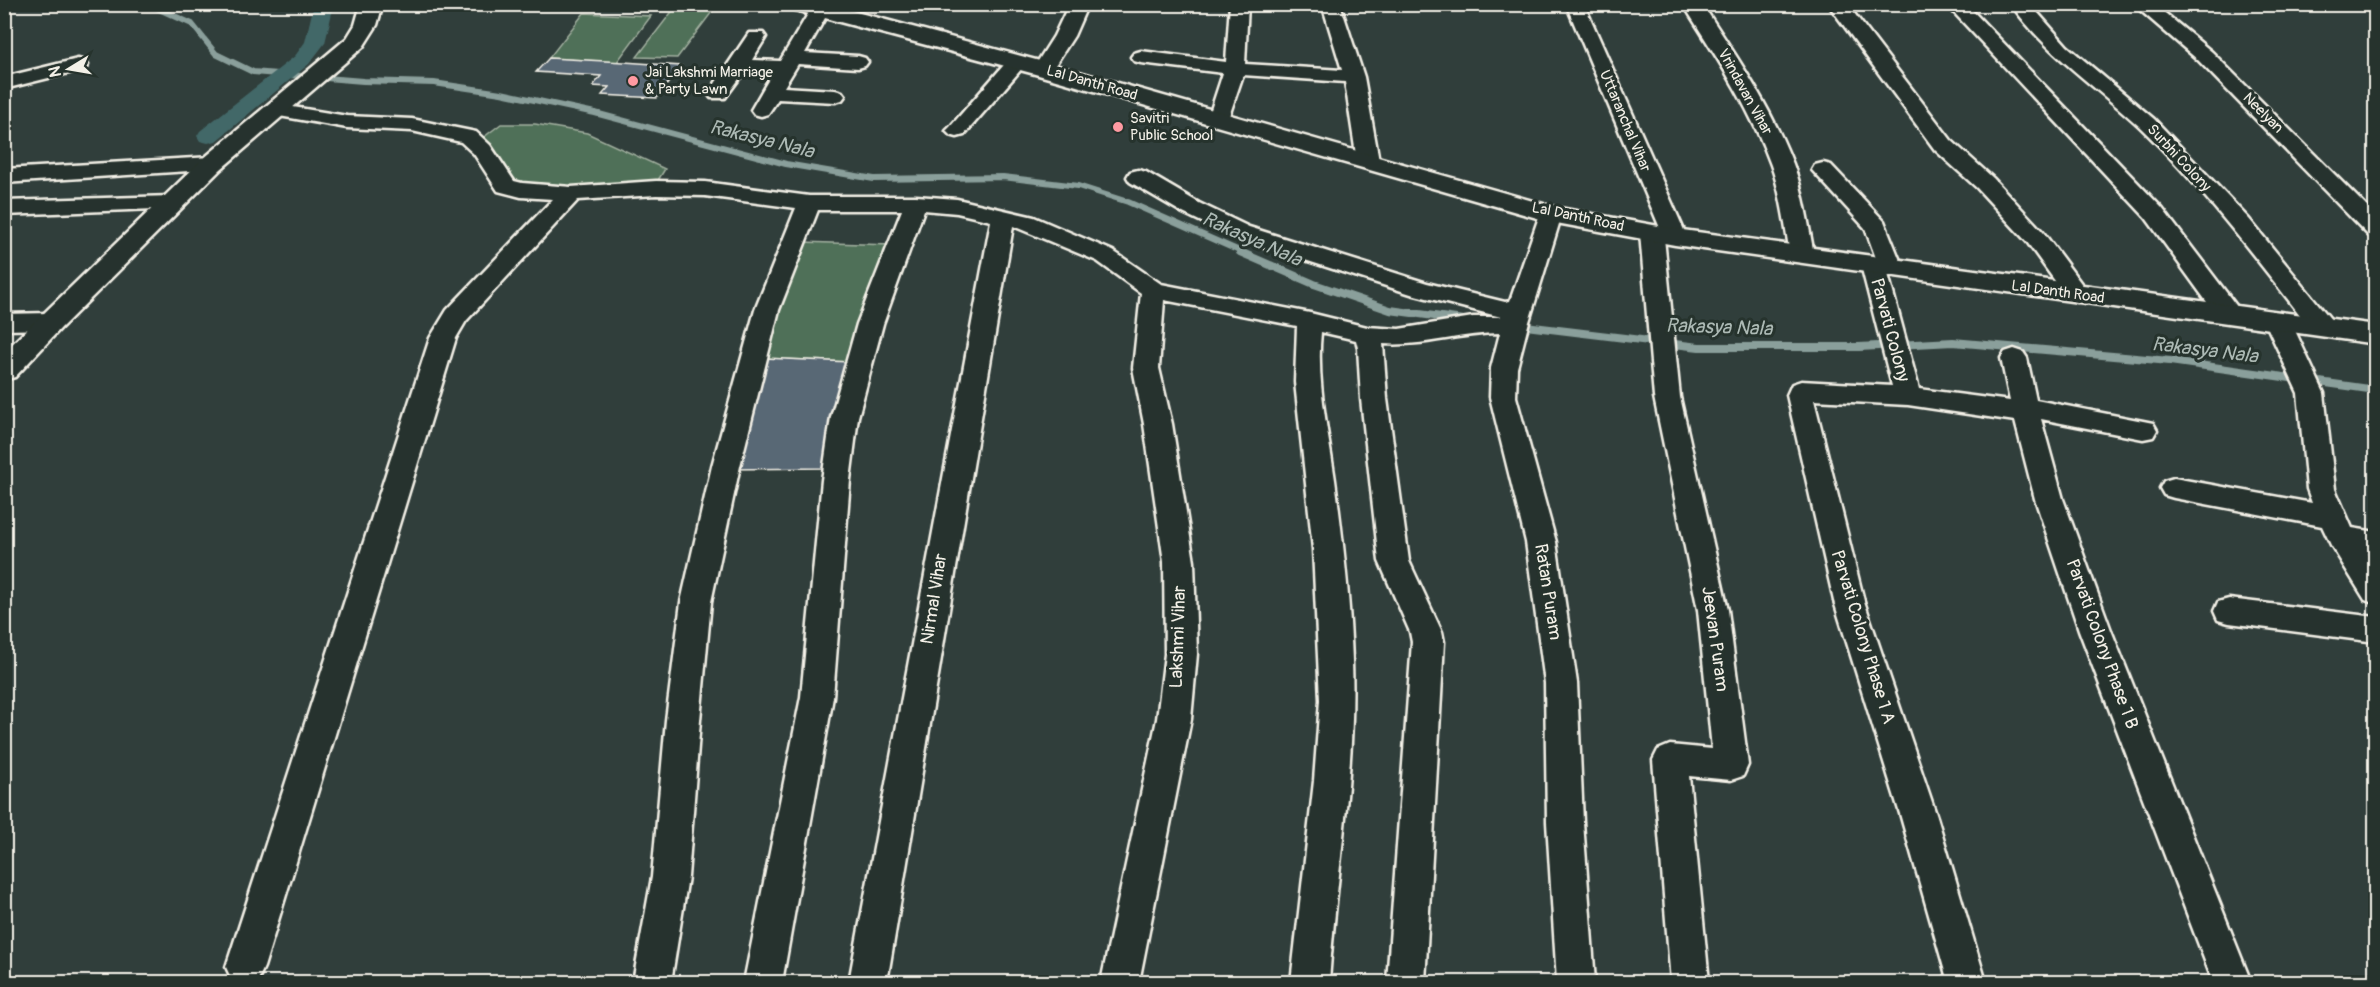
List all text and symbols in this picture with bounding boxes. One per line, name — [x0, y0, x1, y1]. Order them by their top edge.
north arrow — [39, 39, 99, 99]
street label: Vrindavan Vihar — [1713, 46, 1777, 139]
street label: Lal Danth Road — [1044, 61, 1140, 105]
place label: Jai Lakshmi Marriage & Party Lawn — [645, 63, 773, 99]
text: N — [44, 64, 66, 79]
street label: Uttaranchal Vihar — [1595, 67, 1655, 175]
marker: Jai Lakshmi Marriage & Party Lawn — [626, 74, 640, 88]
street label: Neelyan — [2239, 89, 2287, 137]
place label: Savitri Public School — [1130, 109, 1213, 145]
water label: Rakasya Nala — [707, 114, 818, 164]
marker: Savitri Public School — [1111, 120, 1125, 134]
street label: Surbhi Colony — [2143, 120, 2216, 196]
street label: Lal Danth Road — [1530, 198, 1626, 236]
water label: Rakasya Nala — [1198, 206, 1307, 273]
street label: Parvati Colony — [1865, 276, 1915, 385]
street label: Lal Danth Road — [2010, 276, 2106, 308]
water label: Rakasya Nala — [1665, 313, 1774, 341]
water label: Rakasya Nala — [2151, 331, 2261, 369]
street label: Ratan Puram — [1529, 542, 1567, 642]
street label: Parvati Colony Phase 1 A — [1826, 547, 1900, 727]
street label: Nirmal Vihar — [915, 551, 953, 646]
street label: Parvati Colony Phase 1 B — [2061, 556, 2143, 732]
street label: Lakshmi Vihar — [1165, 585, 1191, 689]
street label: Jeevan Puram — [1696, 585, 1734, 693]

